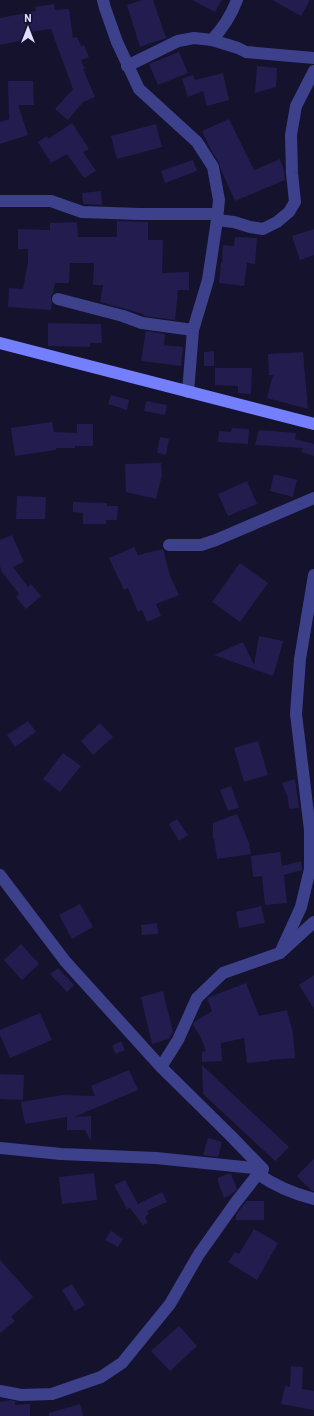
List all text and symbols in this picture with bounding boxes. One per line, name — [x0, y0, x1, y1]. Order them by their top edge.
north arrow — [8, 8, 48, 48]
text: N — [24, 11, 32, 24]

